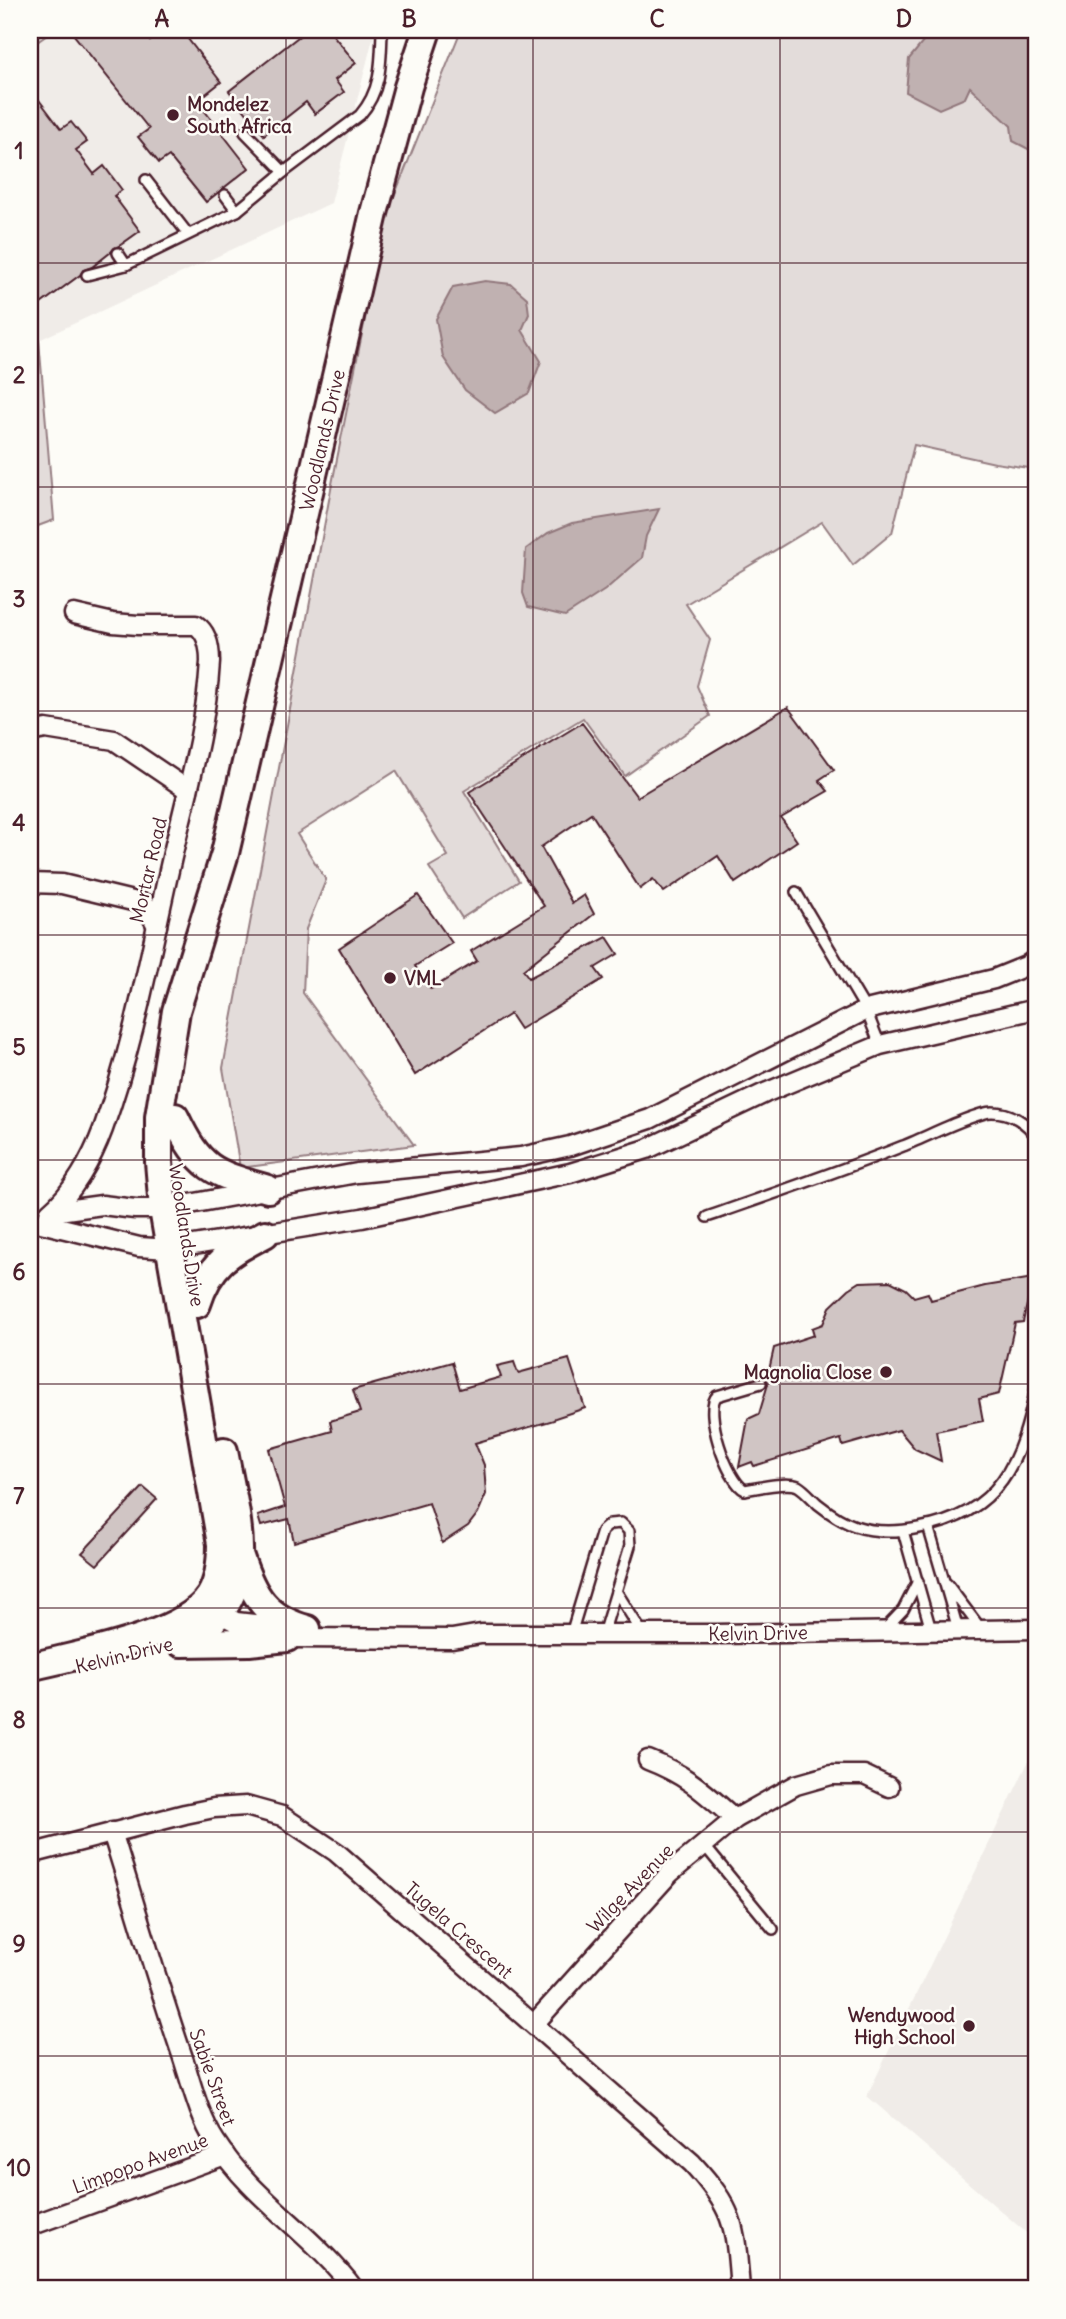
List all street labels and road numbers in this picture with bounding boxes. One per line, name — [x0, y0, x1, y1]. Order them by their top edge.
street label: Woodlands Drive — [294, 367, 350, 513]
street label: Mortar Road — [124, 815, 172, 925]
street label: Woodlands Drive — [164, 1162, 210, 1308]
street label: Kelvin Drive — [708, 1620, 808, 1646]
street label: Kelvin Drive — [73, 1631, 175, 1679]
street label: Wilge Avenue — [581, 1838, 679, 1938]
street label: Tugela Crescent — [400, 1877, 518, 1983]
street label: Sabie Street — [184, 2025, 242, 2129]
street label: Limpopo Avenue — [69, 2127, 211, 2199]

